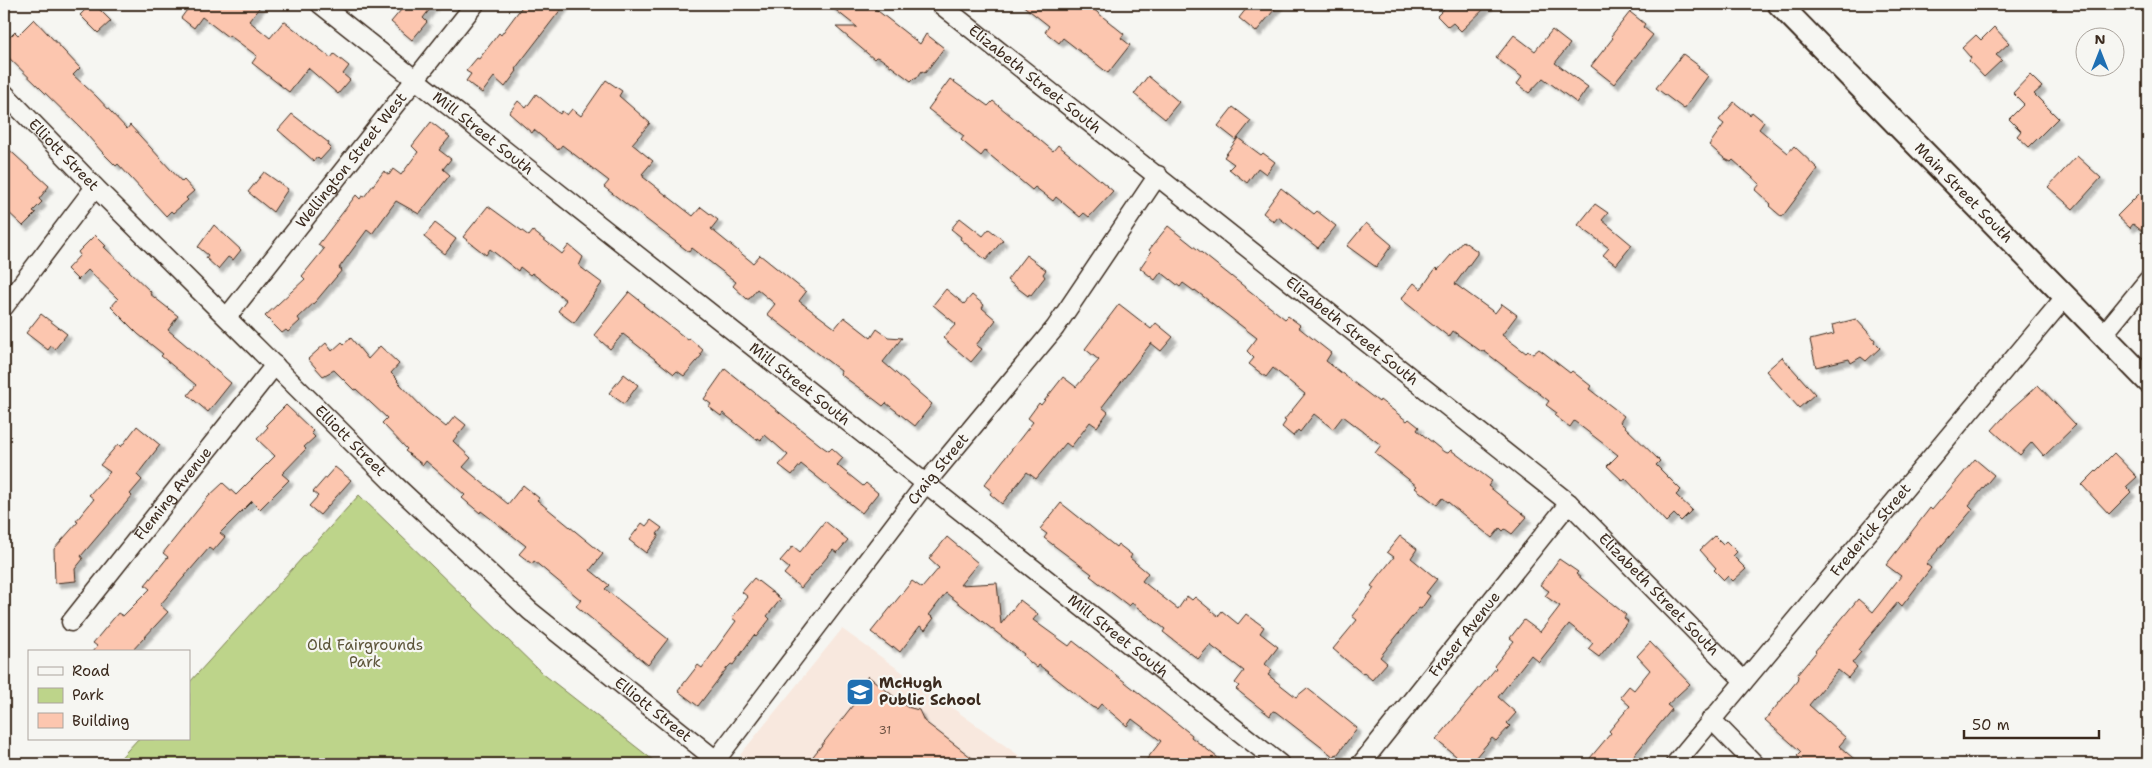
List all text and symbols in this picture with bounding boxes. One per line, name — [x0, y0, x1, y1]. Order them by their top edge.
street label: Elizabeth Street South — [964, 20, 1105, 138]
north arrow — [2074, 28, 2124, 78]
text: N — [2094, 30, 2106, 48]
street label: Mill Street South — [428, 87, 538, 179]
street label: Wellington Street West — [291, 88, 411, 232]
street label: Elliott Street — [24, 114, 103, 195]
street label: Main Street South — [1910, 138, 2017, 247]
street label: Elizabeth Street South — [1282, 272, 1423, 390]
street label: Mill Street South — [745, 338, 854, 430]
street label: Elliott Street — [310, 401, 391, 481]
street label: Craig Street — [903, 429, 973, 509]
street label: Fleming Avenue — [130, 443, 216, 544]
street label: Frederick Street — [1826, 479, 1915, 581]
street label: Elizabeth Street South — [1594, 529, 1723, 660]
street label: Fraser Avenue — [1424, 587, 1505, 681]
street label: Mill Street South — [1064, 590, 1173, 682]
park label: Old Fairgrounds Park — [307, 635, 423, 672]
legend — [28, 650, 190, 740]
text: Road — [72, 661, 110, 681]
street label: Elliott Street — [610, 673, 696, 746]
place label: McHugh Public School — [879, 673, 981, 710]
school or university icon: McHugh Public School — [845, 677, 875, 707]
text: Park — [72, 685, 104, 705]
scale bar — [1964, 708, 2100, 740]
text: Building — [72, 711, 129, 731]
text: 50 m — [1972, 715, 2010, 735]
house number: 31 — [879, 722, 891, 738]

